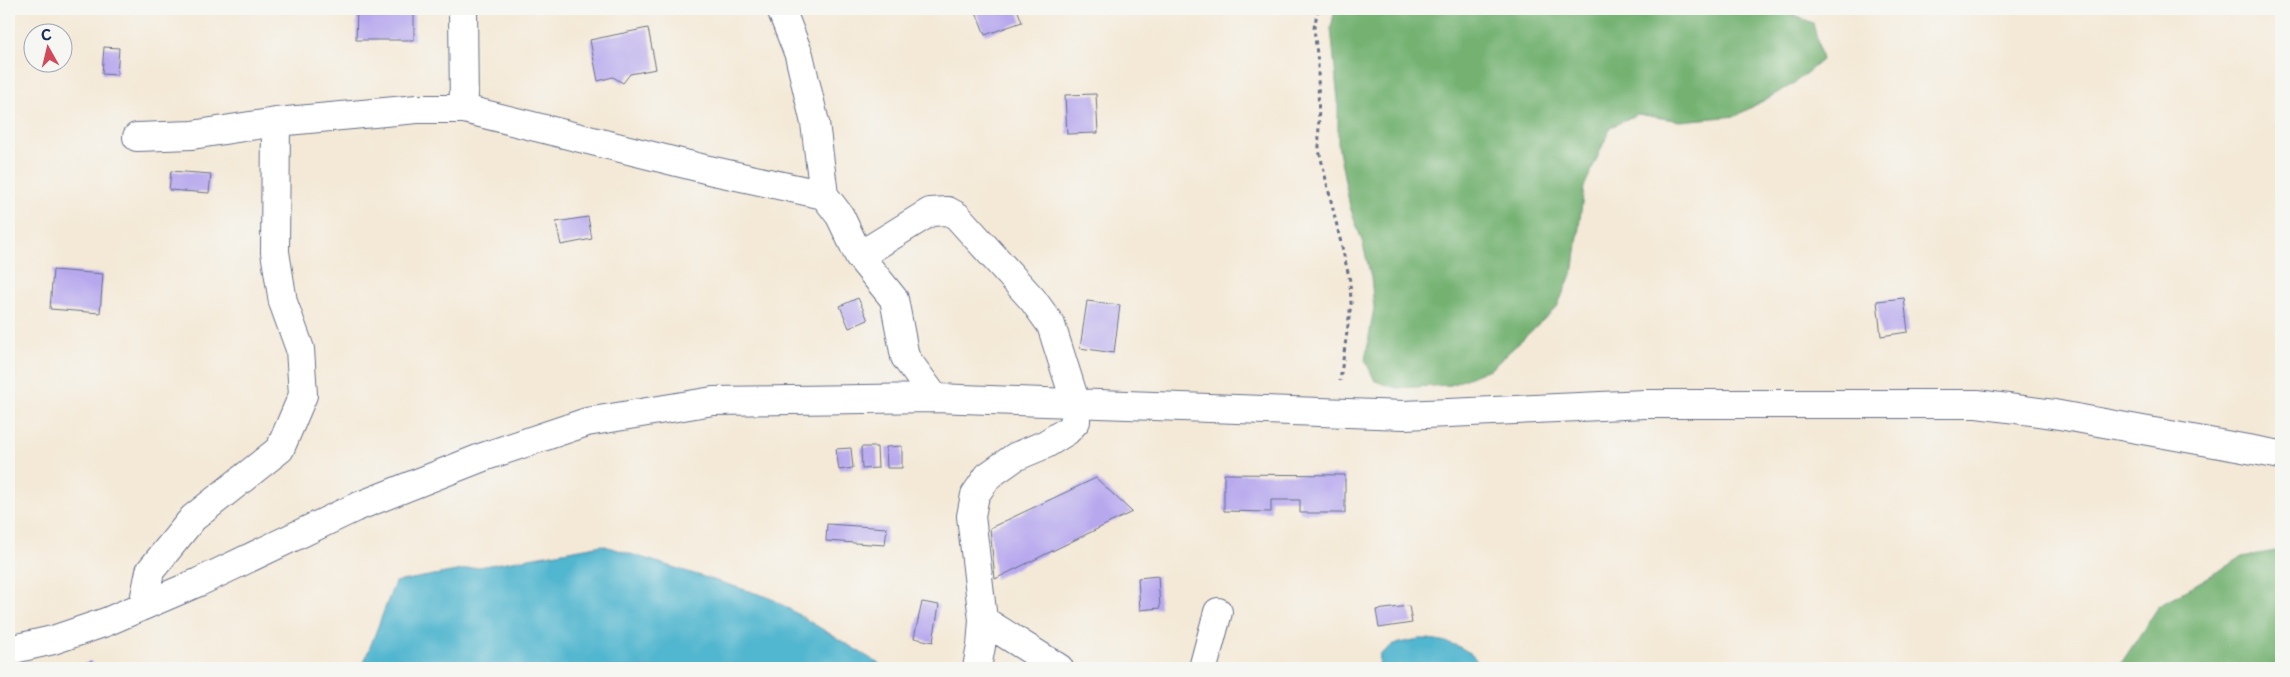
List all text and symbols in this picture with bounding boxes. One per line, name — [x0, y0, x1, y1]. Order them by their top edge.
north arrow — [22, 22, 72, 72]
text: С — [39, 24, 53, 46]

